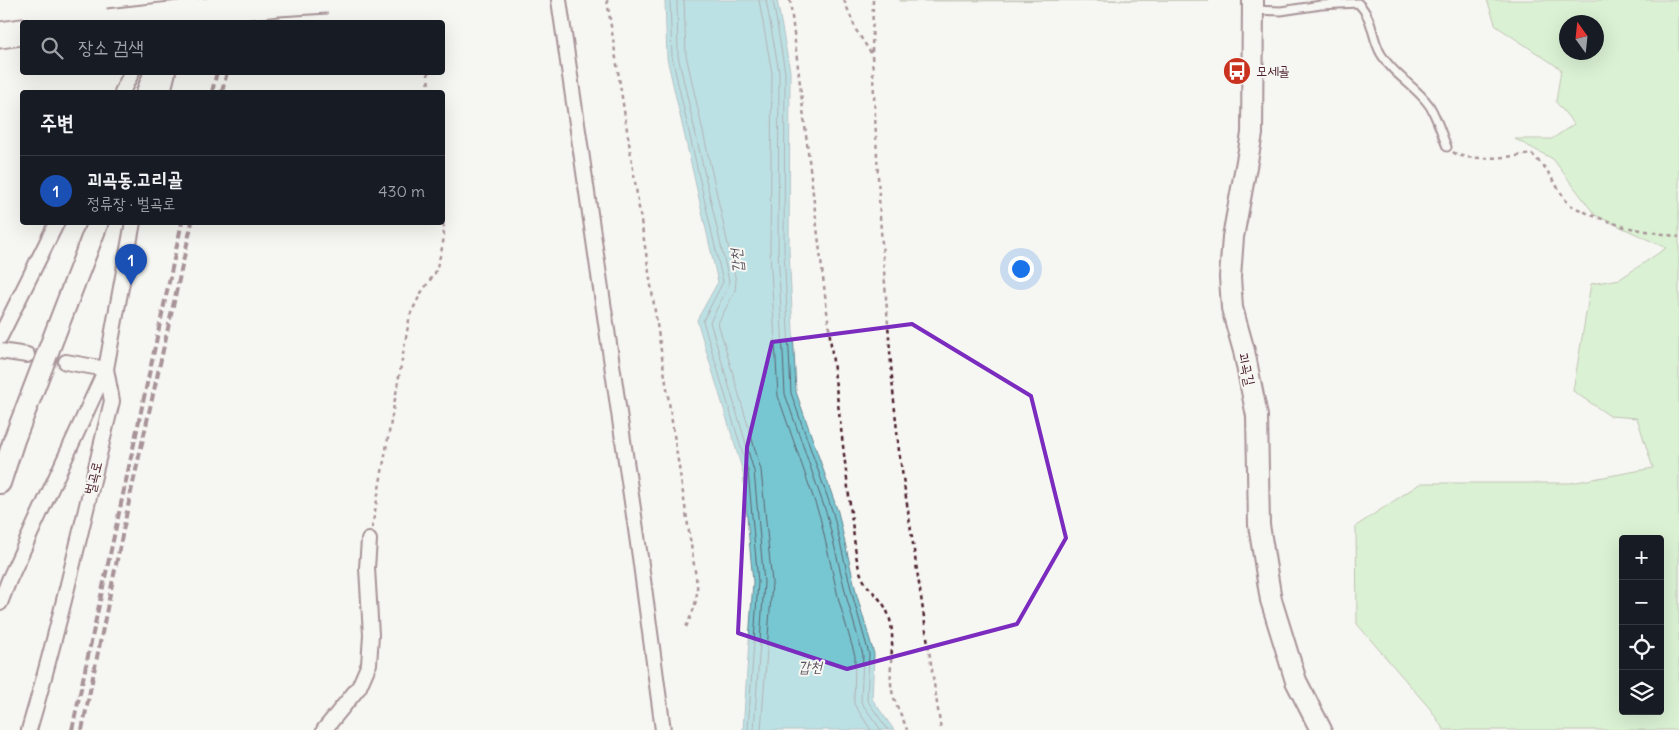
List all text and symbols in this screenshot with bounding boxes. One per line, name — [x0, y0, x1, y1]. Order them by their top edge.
north arrow — [1559, 15, 1604, 60]
search box — [20, 20, 445, 75]
icon: search — [38, 34, 66, 62]
text: 장소 검색 — [78, 35, 144, 59]
bus stop icon: 모세골 — [1222, 56, 1252, 86]
place label: 모세골 — [1256, 62, 1290, 80]
text: 주변 — [40, 109, 74, 136]
text: 괴곡동.고리골 — [87, 167, 183, 191]
text: 1 — [53, 181, 59, 201]
text: 430 m — [378, 181, 425, 201]
text: 정류장 · 벌곡로 — [87, 193, 175, 213]
pin: 1 — [115, 244, 147, 285]
water label: 갑천 — [726, 246, 747, 274]
your location — [1008, 256, 1034, 282]
street label: 괴곡길 — [1235, 351, 1259, 388]
street label: 벌곡로 — [80, 459, 106, 497]
map controls — [1619, 535, 1664, 715]
button: + — [1619, 535, 1664, 580]
button: − — [1619, 580, 1664, 625]
button: locate — [1619, 625, 1664, 670]
water label: 갑천 — [798, 657, 824, 676]
button: layers — [1619, 670, 1664, 715]

